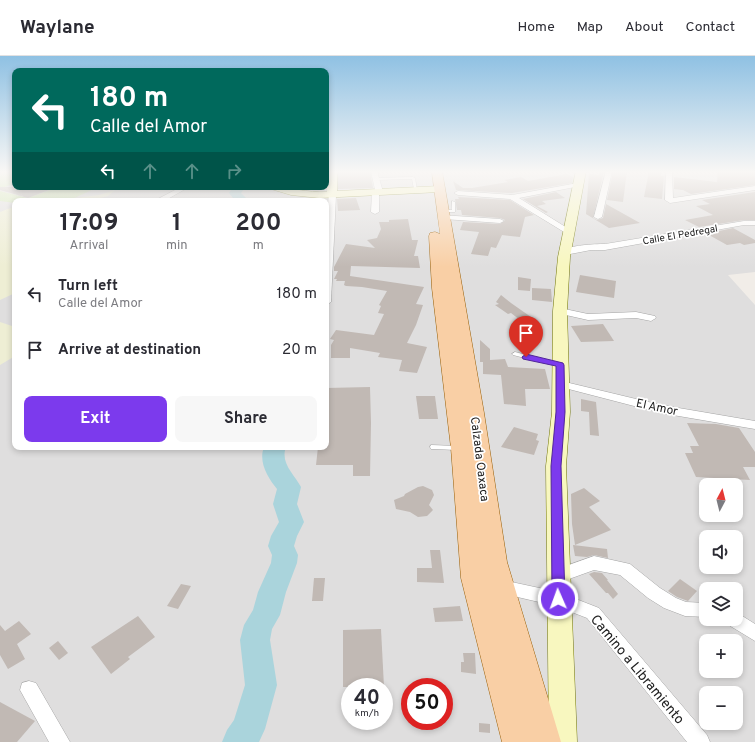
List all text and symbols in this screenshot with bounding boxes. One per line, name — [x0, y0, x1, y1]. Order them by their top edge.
text: Waylane — [20, 16, 95, 40]
text: Home — [518, 19, 555, 36]
text: Map — [577, 19, 603, 36]
text: About — [625, 19, 664, 36]
text: Contact — [686, 19, 735, 36]
text: 180 m — [90, 81, 168, 117]
icon: left — [24, 84, 76, 136]
text: Calle del Amor — [90, 116, 207, 139]
icon: left — [97, 160, 119, 182]
icon: ahead — [139, 160, 161, 182]
icon: ahead — [181, 160, 203, 182]
icon: right — [223, 160, 245, 182]
text: 17:09 — [60, 209, 118, 239]
text: 1 — [172, 209, 182, 239]
text: 200 — [235, 209, 281, 239]
street label: Calle El Pedregal — [642, 222, 719, 248]
text: Arrival — [70, 238, 108, 254]
text: min — [166, 238, 188, 254]
text: m — [253, 238, 264, 254]
text: Turn left — [58, 277, 118, 296]
icon: left — [24, 283, 46, 305]
text: 180 m — [277, 285, 317, 304]
text: Calle del Amor — [58, 296, 143, 312]
pin — [509, 316, 543, 357]
icon: arrive — [515, 322, 537, 344]
icon: arrive — [24, 339, 46, 361]
text: Arrive at destination — [58, 341, 201, 360]
text: 20 m — [282, 341, 317, 360]
button: Exit — [24, 396, 167, 442]
button: Share — [175, 396, 317, 442]
street label: El Amor — [634, 396, 680, 420]
street label: Calzada Oaxaca — [466, 416, 492, 502]
north arrow — [699, 478, 743, 522]
map controls — [699, 478, 743, 730]
button: sound — [699, 530, 743, 574]
position arrow — [537, 578, 579, 620]
button: layers — [699, 582, 743, 626]
street label: Camino a Libramiento — [586, 612, 688, 728]
button: + — [699, 634, 743, 678]
speed limit sign: 50 — [401, 678, 453, 730]
text: 40 — [354, 686, 380, 712]
button: − — [699, 686, 743, 730]
text: km/h — [355, 707, 379, 720]

